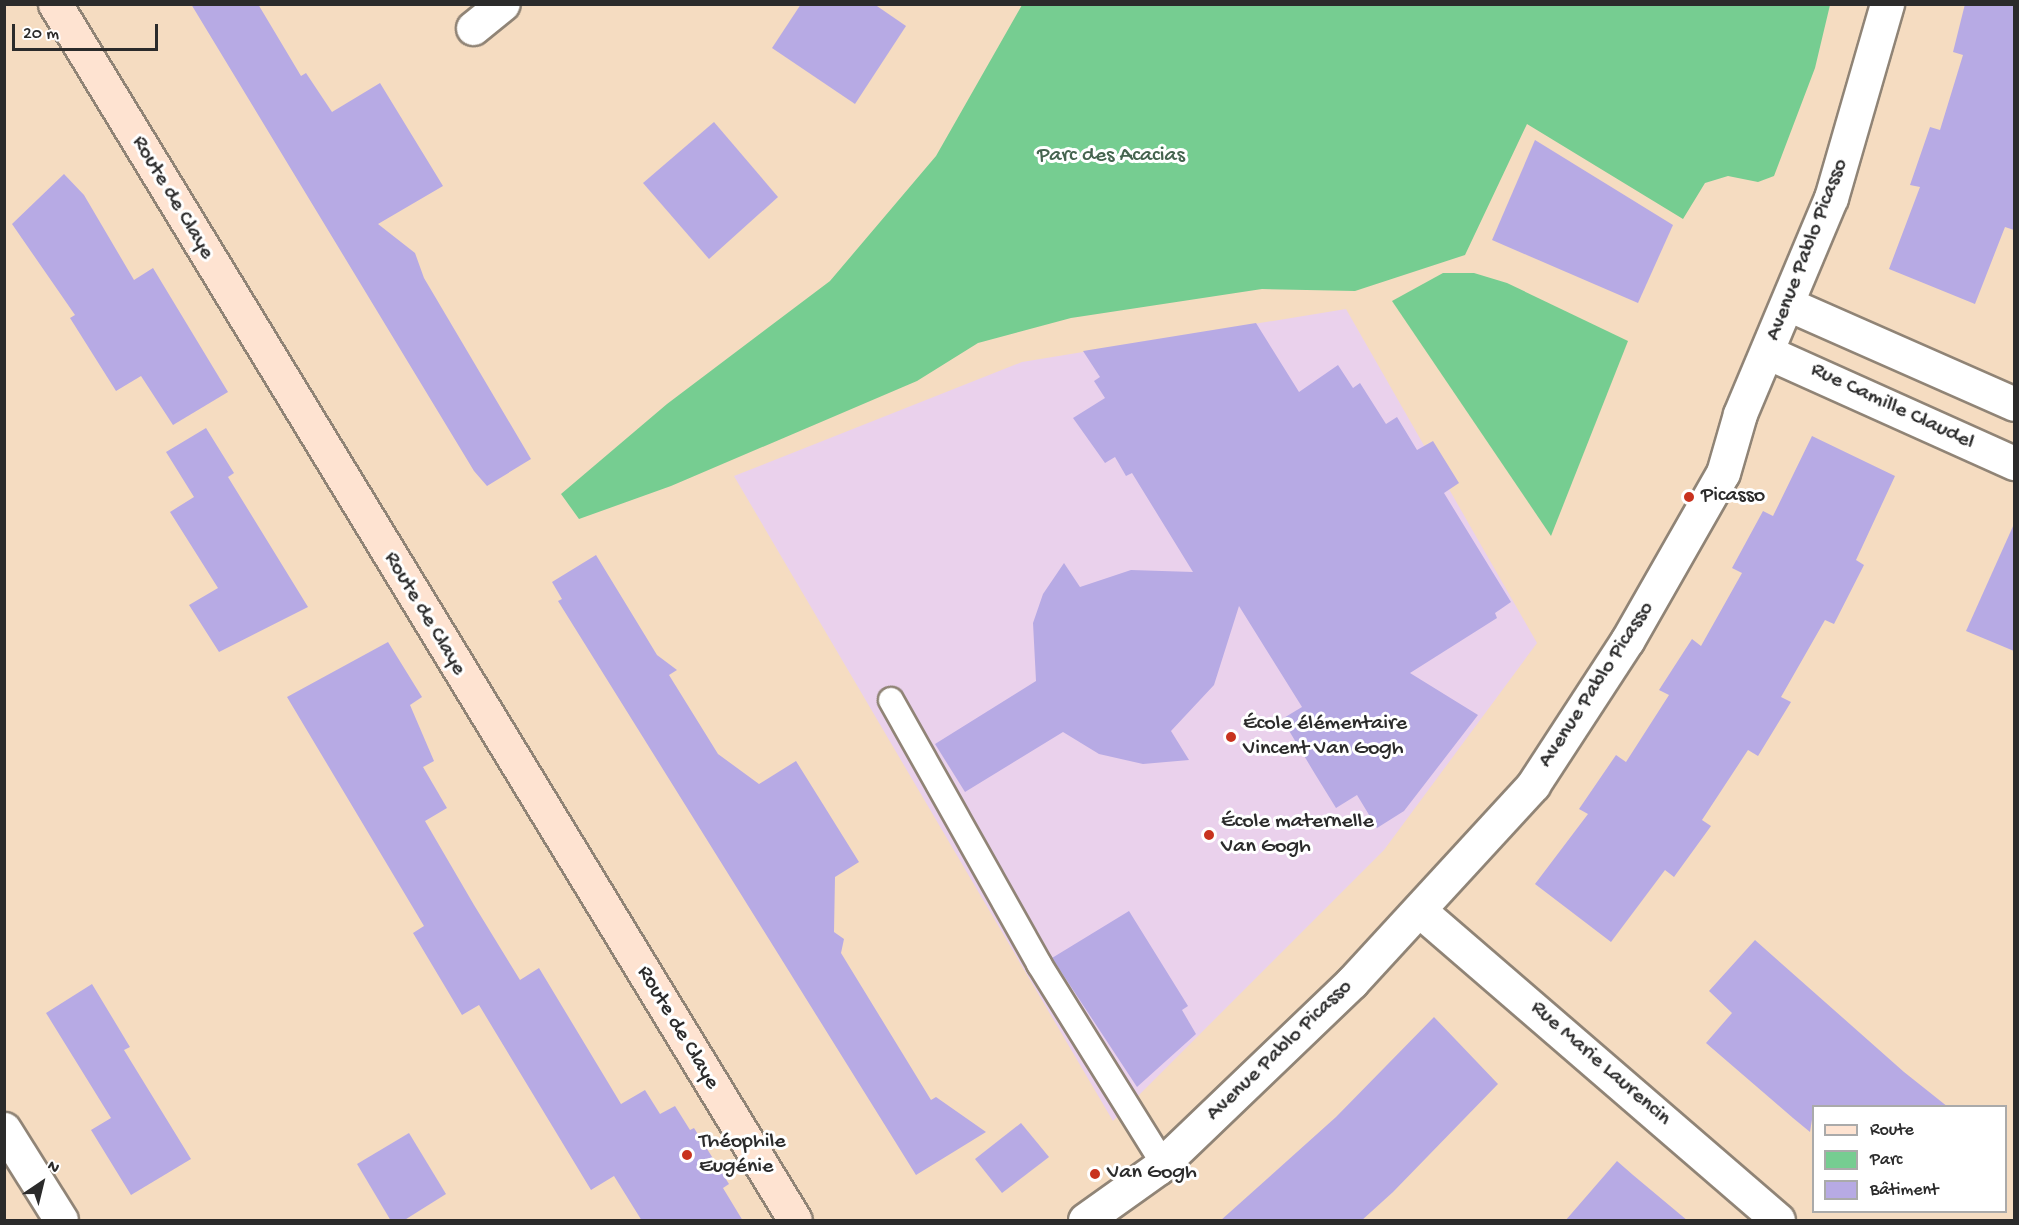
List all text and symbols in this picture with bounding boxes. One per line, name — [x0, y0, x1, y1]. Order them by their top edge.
scale bar — [15, 12, 160, 50]
text: 20 m — [23, 24, 59, 45]
street label: Route de Claye — [125, 131, 219, 265]
park label: Parc des Acacias — [1037, 144, 1185, 170]
street label: Avenue Pablo Picasso — [1761, 155, 1855, 345]
street label: Rue Camille Claudel — [1806, 358, 1978, 456]
place label: Picasso — [1701, 484, 1765, 510]
marker: Picasso — [1682, 490, 1696, 504]
street label: Route de Claye — [377, 547, 471, 681]
street label: Avenue Pablo Picasso — [1533, 597, 1661, 773]
place label: École élémentaire Vincent Van Gogh — [1243, 711, 1407, 762]
marker: École élémentaire Vincent Van Gogh — [1224, 730, 1238, 744]
place label: École maternelle Van Gogh — [1221, 809, 1374, 860]
marker: École maternelle Van Gogh — [1202, 828, 1216, 842]
street label: Route de Claye — [630, 961, 724, 1095]
street label: Avenue Pablo Picasso — [1201, 974, 1359, 1128]
street label: Rue Marie Laurencin — [1524, 996, 1676, 1132]
legend — [1812, 1105, 2007, 1213]
text: Route — [1870, 1120, 1914, 1141]
place label: Théophile Eugénie — [699, 1129, 786, 1180]
marker: Théophile Eugénie — [680, 1148, 694, 1162]
text: Parc — [1870, 1150, 1902, 1171]
north arrow — [12, 1153, 72, 1213]
text: N — [43, 1157, 62, 1179]
place label: Van Gogh — [1107, 1161, 1197, 1187]
marker: Van Gogh — [1088, 1167, 1102, 1181]
text: Bâtiment — [1870, 1180, 1938, 1201]

